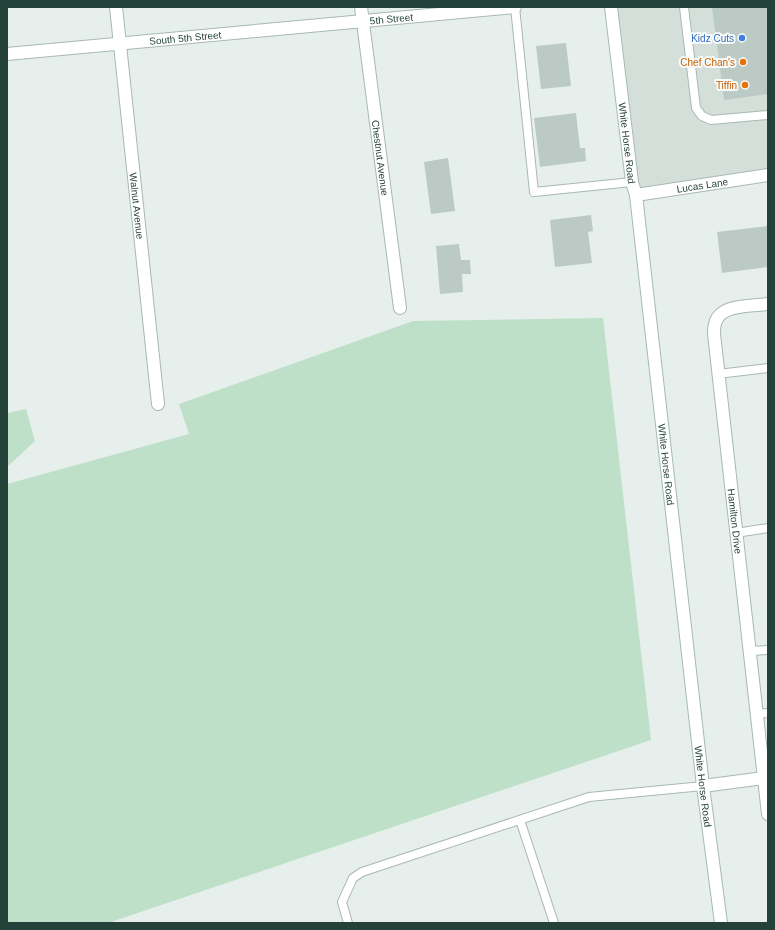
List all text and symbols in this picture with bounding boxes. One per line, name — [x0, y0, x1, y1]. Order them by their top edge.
street label: 5th Street — [369, 11, 414, 26]
street label: South 5th Street — [149, 29, 222, 46]
place label: Kidz Cuts — [691, 33, 734, 44]
marker: Kidz Cuts — [737, 33, 747, 43]
place label: Chef Chan's — [680, 57, 735, 68]
marker: Chef Chan's — [738, 57, 748, 67]
place label: Tiffin — [716, 80, 737, 91]
marker: Tiffin — [740, 80, 750, 90]
street label: White Horse Road — [617, 102, 638, 184]
street label: Chestnut Avenue — [370, 119, 391, 197]
street label: Walnut Avenue — [128, 172, 146, 240]
street label: Lucas Lane — [676, 176, 729, 194]
street label: White Horse Road — [656, 423, 677, 506]
street label: Hamilton Drive — [726, 488, 744, 555]
street label: White Horse Road — [693, 745, 714, 828]

